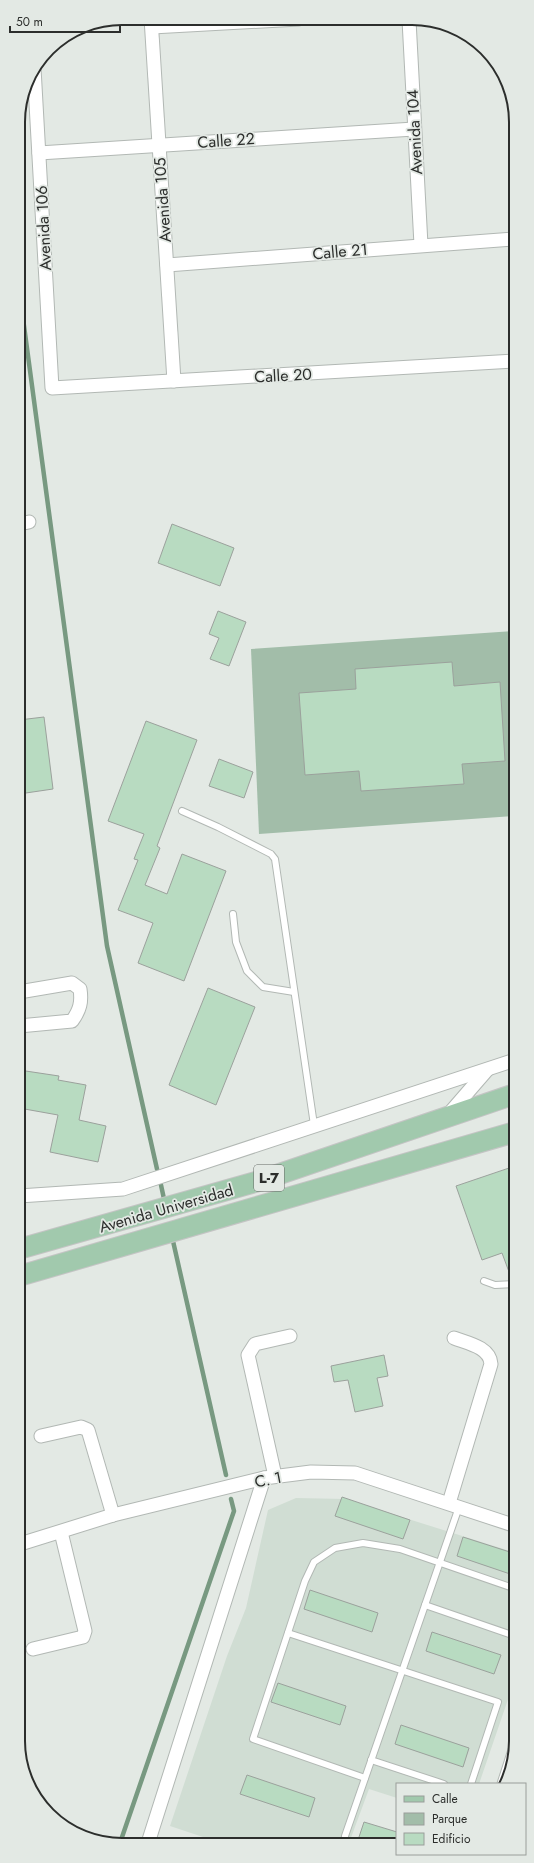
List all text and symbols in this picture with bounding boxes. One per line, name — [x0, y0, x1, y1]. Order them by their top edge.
scale bar — [10, 8, 120, 34]
text: 50 m — [16, 13, 43, 31]
street label: Avenida 104 — [401, 89, 428, 175]
street label: Calle 22 — [197, 127, 255, 154]
street label: Avenida 105 — [148, 157, 177, 243]
street label: Avenida 106 — [30, 185, 57, 271]
street label: Calle 21 — [311, 238, 369, 265]
street label: Calle 20 — [254, 363, 312, 388]
road number: L-7 — [254, 1165, 284, 1191]
street label: Avenida Universidad — [96, 1178, 236, 1239]
street label: C. 1 — [252, 1466, 284, 1493]
legend — [396, 1783, 526, 1855]
text: Calle — [432, 1790, 458, 1808]
text: Parque — [432, 1810, 467, 1828]
text: Edificio — [432, 1830, 471, 1848]

